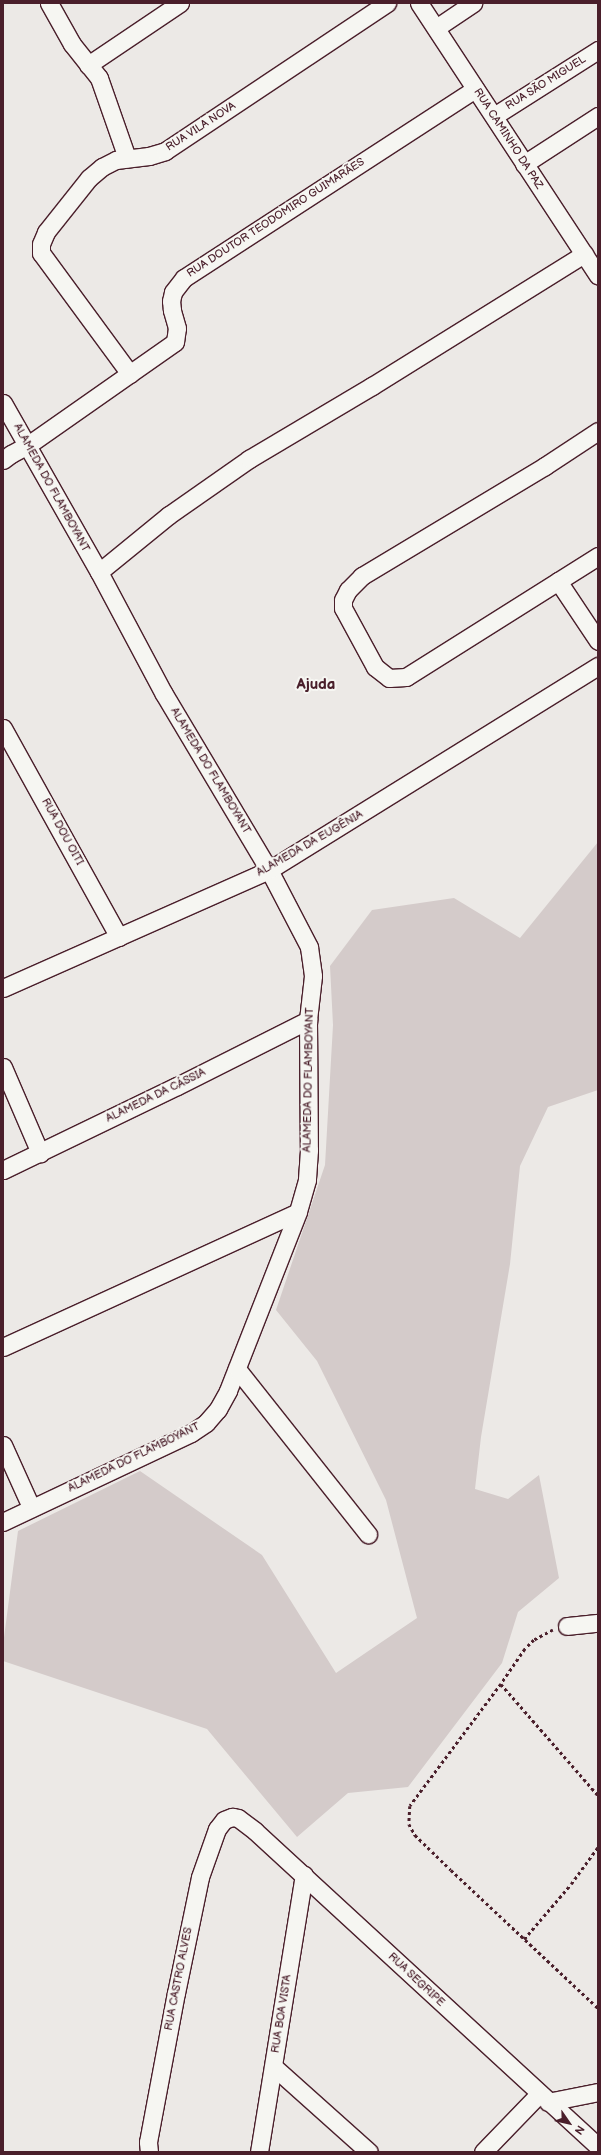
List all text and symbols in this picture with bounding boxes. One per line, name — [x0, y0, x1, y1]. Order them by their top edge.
street label: RUA SÃO MIGUEL — [503, 53, 589, 113]
street label: RUA CAMINHO DA PAZ — [470, 86, 546, 192]
street label: RUA VILA NOVA — [164, 100, 238, 154]
street label: RUA DOUTOR TEODOMIRO GUIMARÃES — [185, 155, 367, 281]
street label: ALAMEDA DO FLAMBOYANT — [10, 421, 92, 555]
district label: Ajuda — [297, 676, 335, 694]
street label: ALAMEDA DO FLAMBOYANT — [167, 706, 253, 836]
street label: RUA DOU OITI — [38, 796, 86, 868]
street label: ALAMEDA DA EUGÊNIA — [254, 808, 366, 880]
street label: ALAMEDA DO FLAMBOYANT — [301, 1007, 317, 1153]
street label: ALAMEDA DA CÁSSIA — [104, 1066, 208, 1126]
street label: ALAMEDA DO FLAMBOYANT — [66, 1420, 202, 1496]
street label: RUA CASTRO ALVES — [163, 1926, 195, 2032]
street label: RUA SEGRIPE — [385, 1950, 447, 2010]
street label: RUA BOA VISTA — [269, 1974, 295, 2054]
north arrow — [549, 2103, 589, 2143]
text: N — [572, 2123, 587, 2137]

